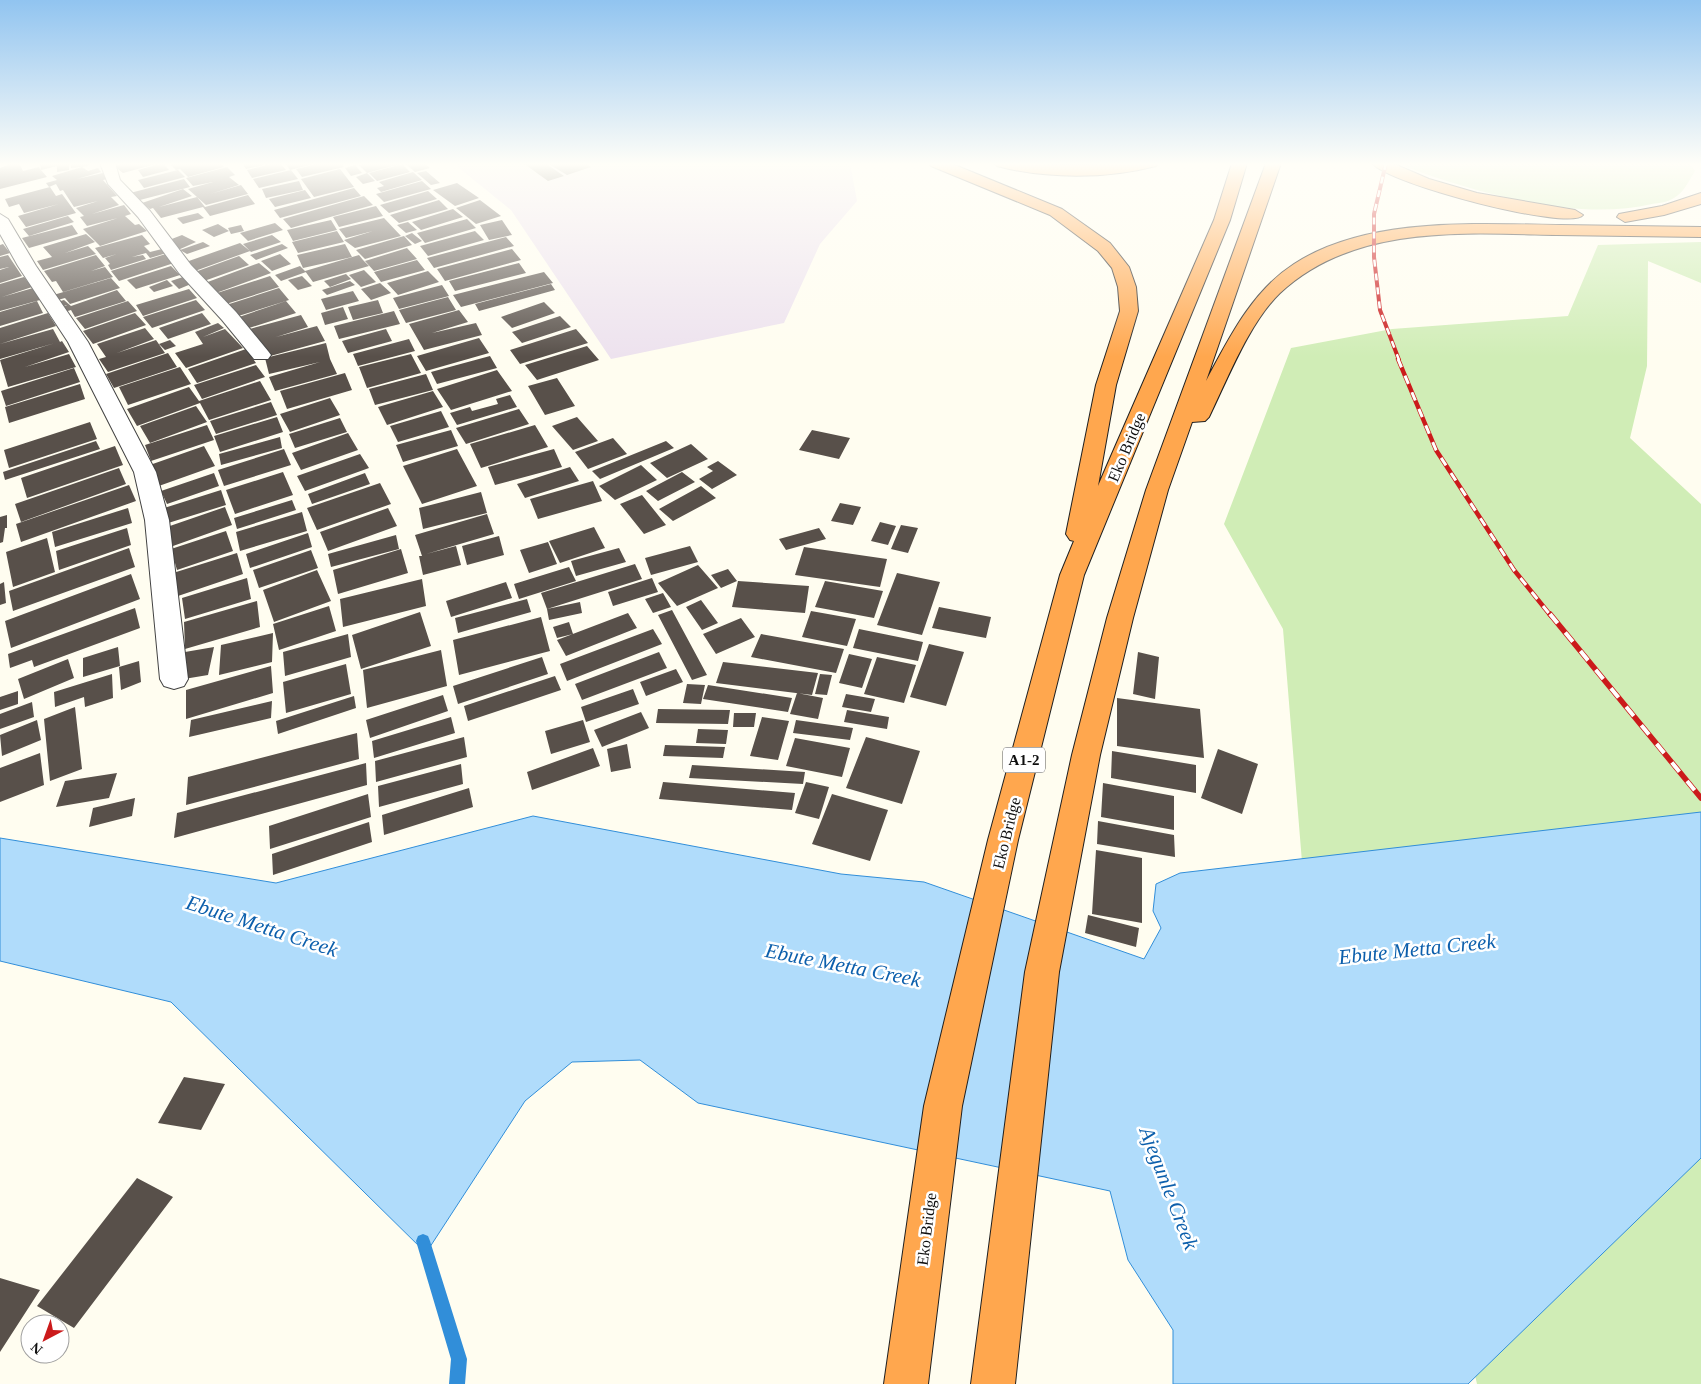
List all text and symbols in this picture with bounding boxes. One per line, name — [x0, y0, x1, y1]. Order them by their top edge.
street label: Eko Bridge — [1104, 410, 1150, 485]
road number: A1-2 — [1003, 748, 1045, 772]
street label: Eko Bridge — [989, 795, 1025, 871]
water label: Ebute Metta Creek — [182, 890, 341, 962]
water label: Ebute Metta Creek — [1336, 929, 1497, 969]
water label: Ebute Metta Creek — [762, 938, 923, 992]
water label: Ajegunle Creek — [1134, 1121, 1204, 1253]
street label: Eko Bridge — [914, 1192, 940, 1267]
north arrow — [20, 1314, 70, 1364]
text: N — [28, 1339, 46, 1357]

